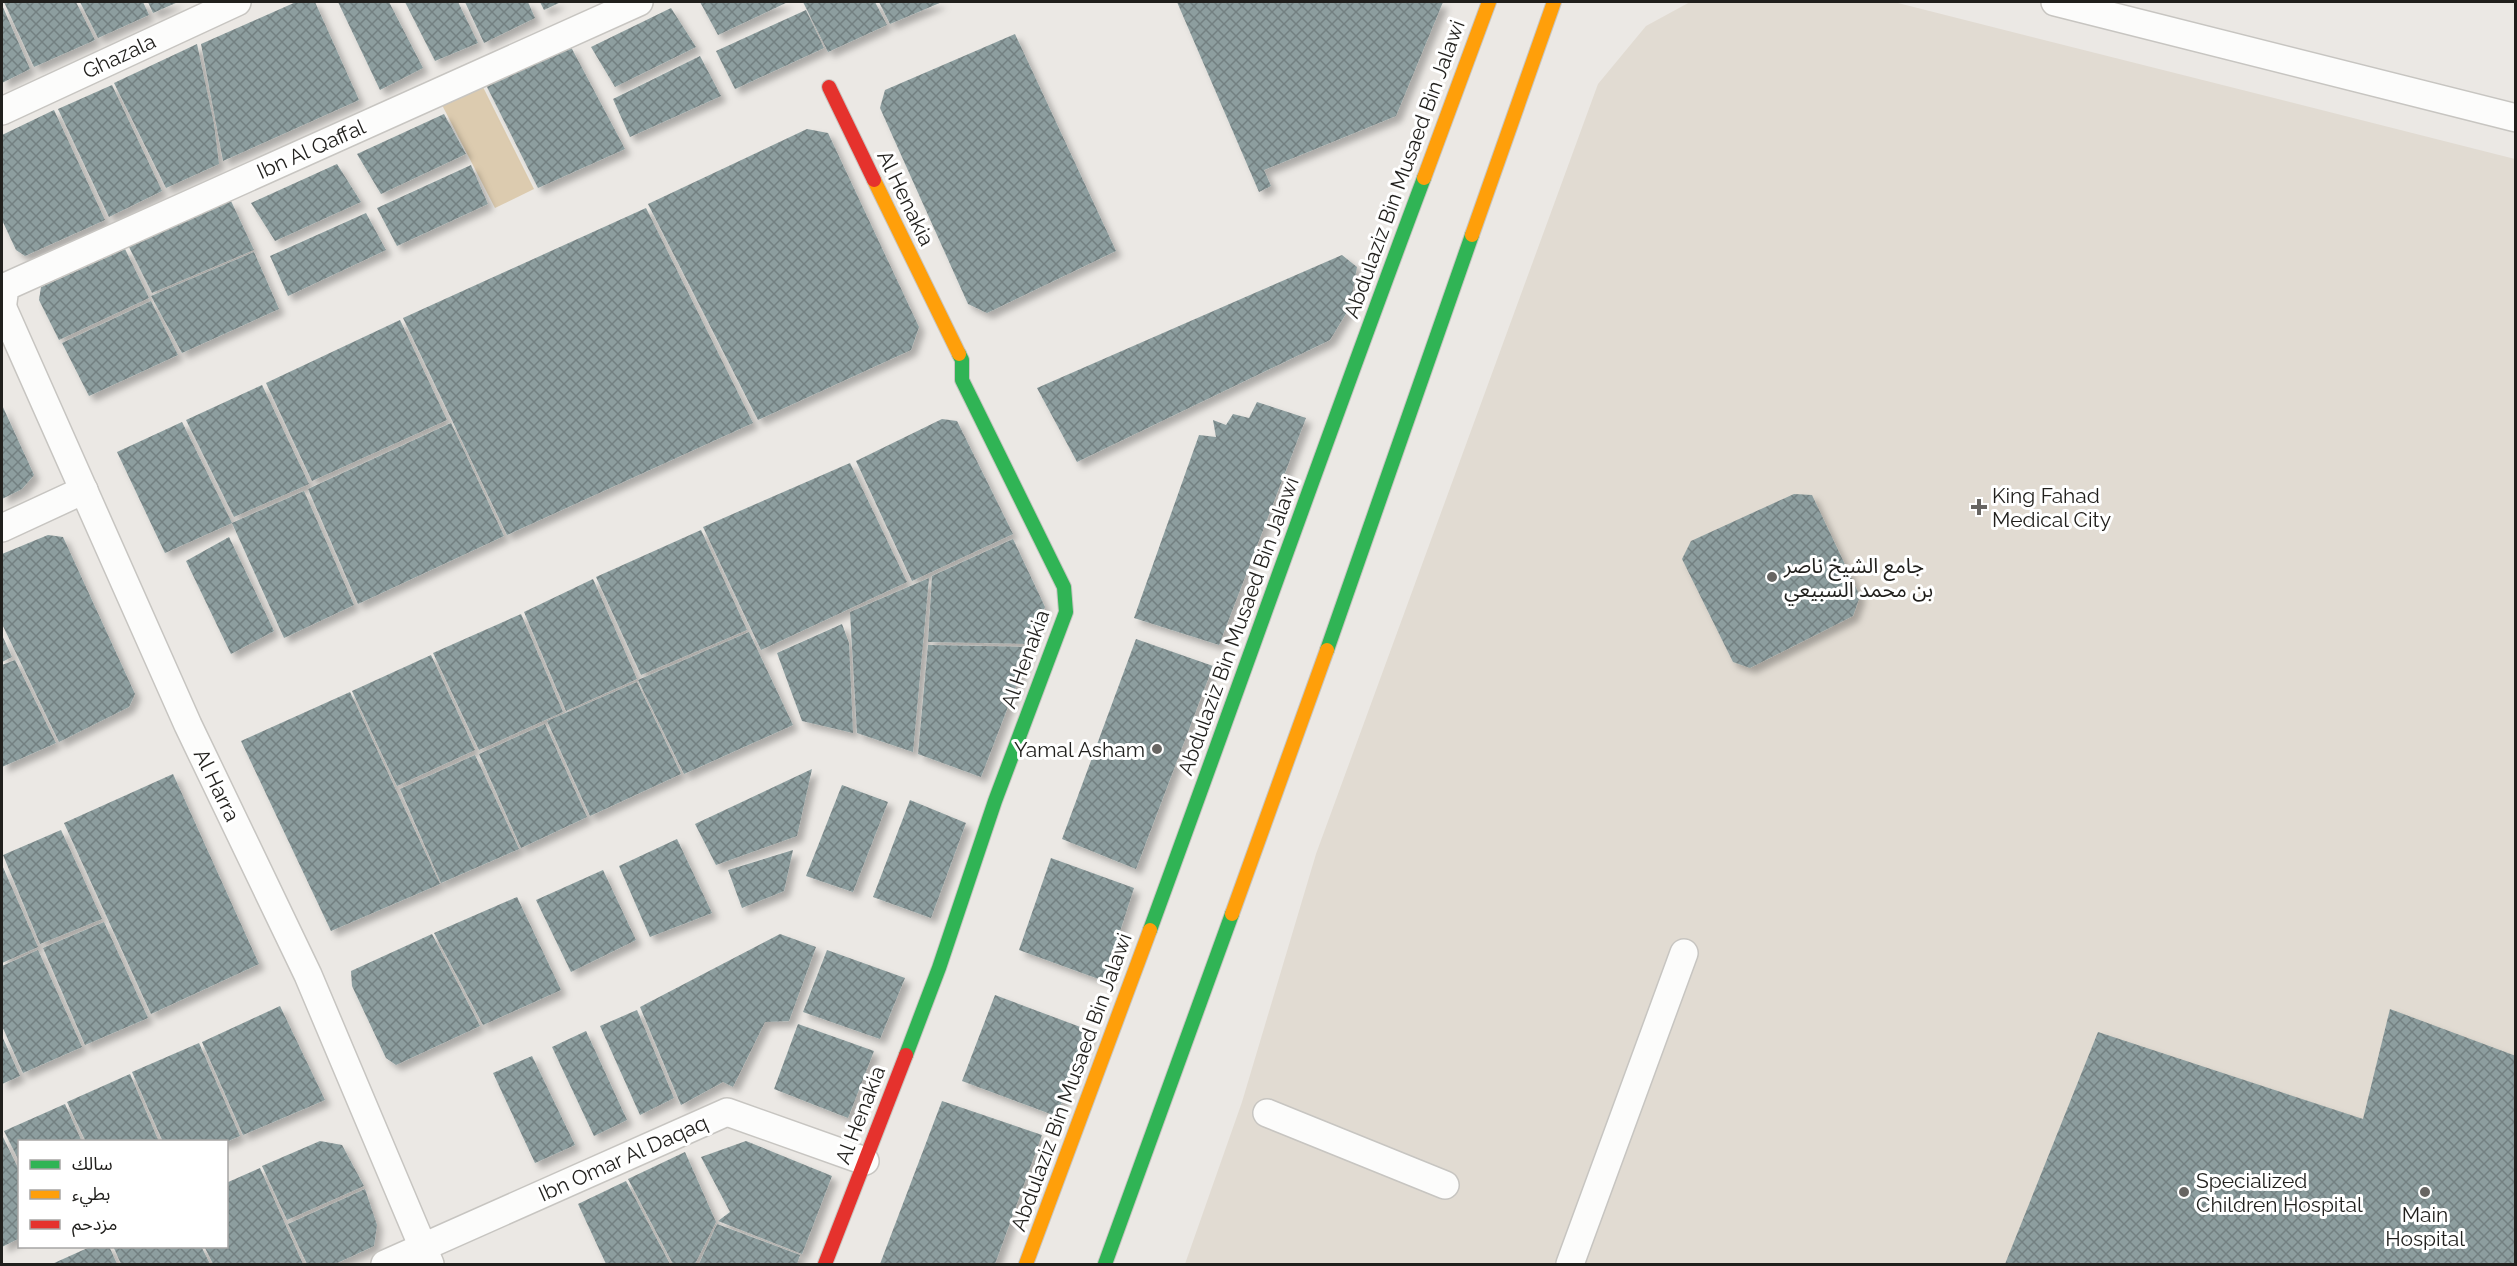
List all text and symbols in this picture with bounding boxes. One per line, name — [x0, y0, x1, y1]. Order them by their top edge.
street label: Abdulaziz Bin Musaed Bin Jalawi — [1338, 17, 1470, 321]
street label: Ghazala — [79, 28, 159, 84]
street label: Ibn Al Qaffal — [253, 114, 369, 184]
street label: Al Henakia — [872, 146, 940, 250]
street label: Abdulaziz Bin Musaed Bin Jalawi — [1172, 474, 1304, 778]
place label: King Fahad Medical City — [1992, 483, 2111, 532]
marker: King Fahad Medical City — [1970, 498, 1988, 516]
place label: جامع الشيخ ناصر بن محمد السبيعي — [1783, 553, 1933, 605]
marker: جامع الشيخ ناصر بن محمد السبيعي — [1765, 570, 1779, 584]
street label: Al Henakia — [996, 606, 1054, 712]
place label: Yamal Asham — [1014, 737, 1145, 762]
marker: Yamal Asham — [1150, 742, 1164, 756]
street label: Al Harra — [189, 745, 245, 825]
street label: Abdulaziz Bin Musaed Bin Jalawi — [1005, 930, 1137, 1234]
street label: Al Henakia — [830, 1062, 890, 1168]
street label: Ibn Omar Al Daqaq — [535, 1110, 711, 1206]
legend — [18, 1140, 228, 1248]
text: سالك — [72, 1153, 113, 1174]
place label: Specialized Children Hospital — [2196, 1168, 2363, 1217]
text: بطيء — [72, 1183, 110, 1207]
marker: Specialized Children Hospital — [2177, 1185, 2191, 1199]
marker: Main Hospital — [2418, 1185, 2432, 1199]
place label: Main Hospital — [2385, 1202, 2465, 1251]
text: مزدحم — [72, 1213, 117, 1237]

